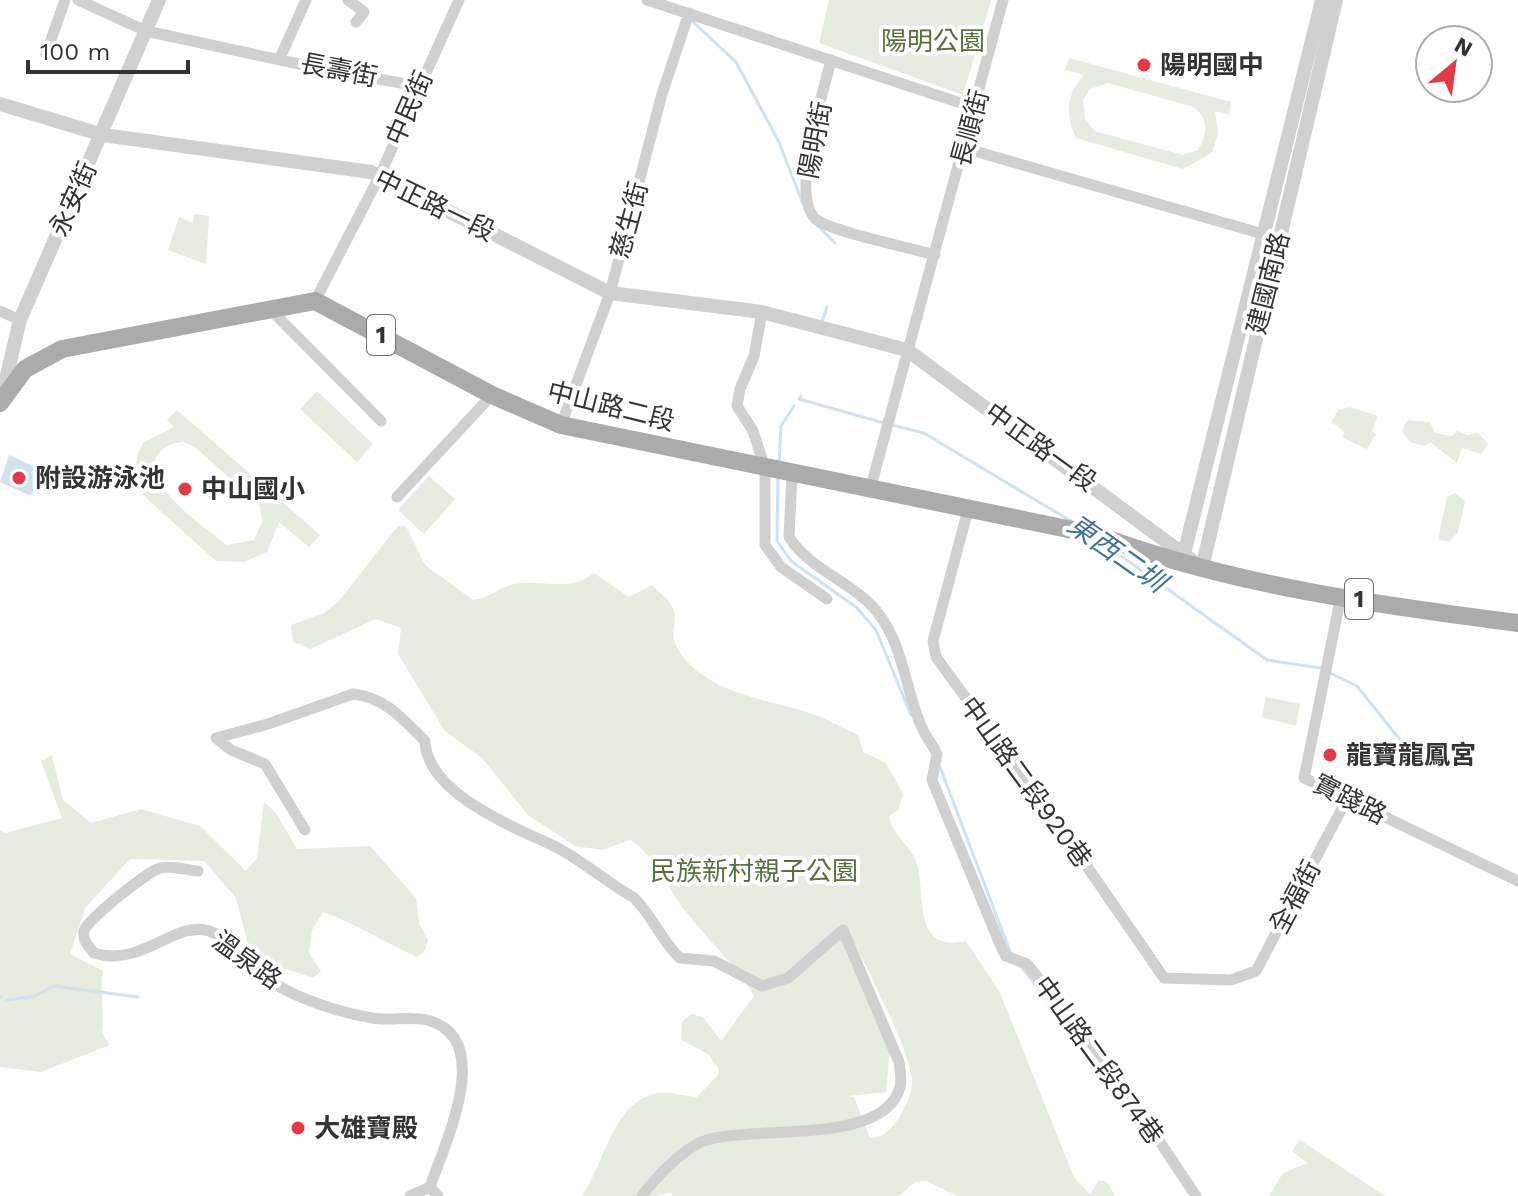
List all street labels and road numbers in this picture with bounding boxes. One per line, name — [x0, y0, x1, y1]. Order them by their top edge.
street label: 長壽街 — [298, 48, 380, 92]
street label: 中民街 — [379, 66, 439, 150]
street label: 長順街 — [945, 86, 995, 170]
street label: 陽明街 — [793, 99, 837, 181]
street label: 永安街 — [43, 157, 103, 241]
street label: 中正路一段 — [370, 163, 500, 247]
street label: 慈生街 — [604, 178, 654, 262]
street label: 建國南路 — [1241, 229, 1295, 337]
road number: 1 — [367, 315, 395, 355]
street label: 中山路二段 — [544, 376, 678, 436]
street label: 中正路一段 — [980, 397, 1102, 497]
road number: 1 — [1345, 579, 1373, 619]
street label: 中山路二段920巷 — [954, 691, 1098, 873]
street label: 實踐路 — [1308, 768, 1392, 830]
street label: 全福街 — [1263, 856, 1327, 938]
street label: 溫泉路 — [207, 925, 287, 995]
street label: 中山路二段874巷 — [1028, 970, 1170, 1150]

